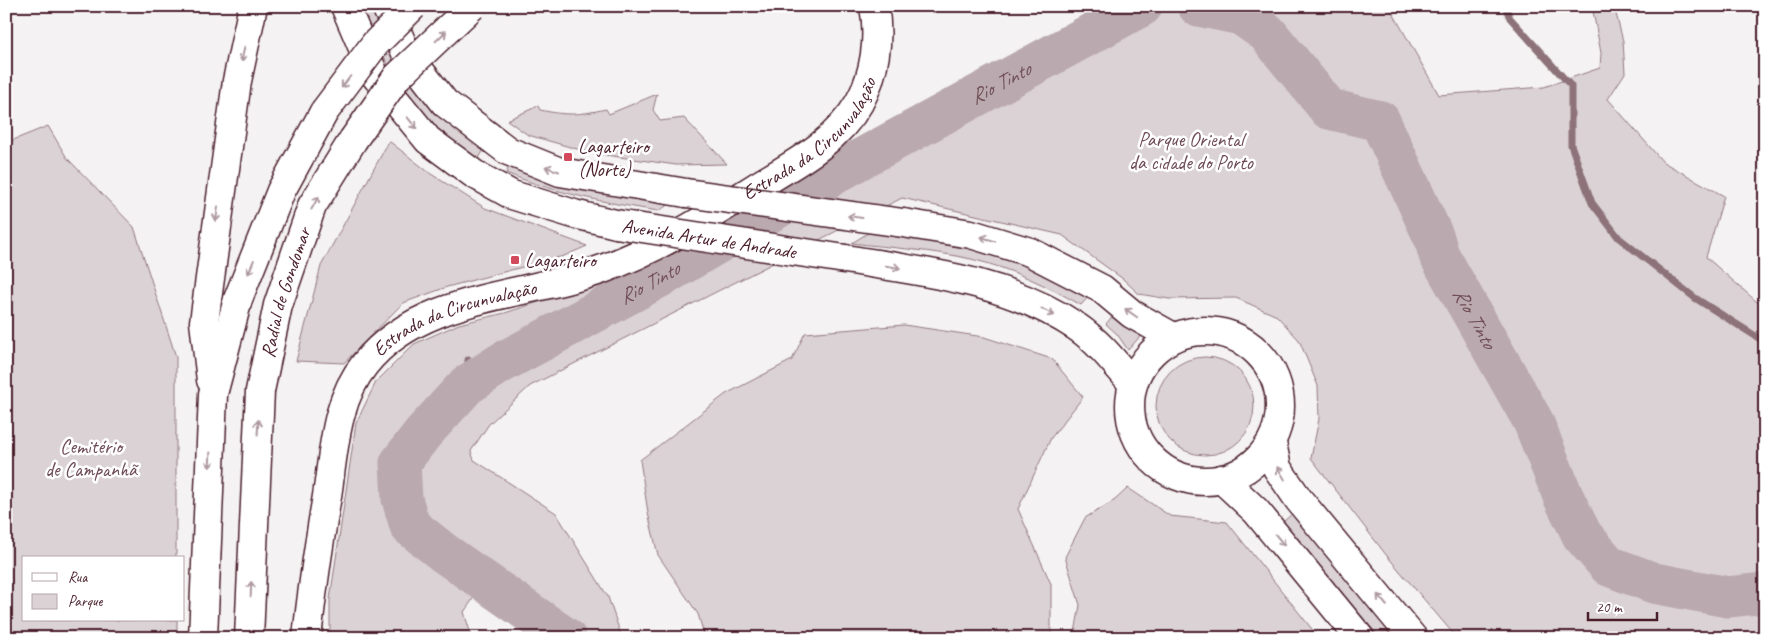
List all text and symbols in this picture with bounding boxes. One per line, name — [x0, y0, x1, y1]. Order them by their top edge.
one-way arrow — [434, 30, 447, 42]
one-way arrow — [238, 45, 247, 61]
water label: Rio Tinto — [965, 55, 1037, 110]
street label: Estrada da Circunvalação — [737, 73, 882, 205]
one-way arrow — [341, 75, 352, 88]
one-way arrow — [407, 117, 418, 130]
park label: Parque Oriental da cidade do Porto — [1129, 127, 1254, 175]
place label: Lagarteiro (Norte) — [578, 134, 651, 182]
marker: Lagarteiro (Norte) — [562, 151, 574, 163]
one-way arrow — [544, 164, 560, 173]
one-way arrow — [310, 195, 320, 210]
one-way arrow — [212, 206, 222, 222]
one-way arrow — [847, 211, 863, 221]
street label: Avenida Artur de Andrade — [620, 213, 799, 264]
street label: Radial de Gondomar — [255, 223, 317, 360]
one-way arrow — [980, 234, 996, 244]
place label: Lagarteiro — [525, 248, 598, 273]
marker: Lagarteiro — [509, 254, 521, 266]
water label: Rio Tinto — [614, 255, 686, 310]
one-way arrow — [246, 258, 255, 274]
one-way arrow — [885, 262, 901, 272]
street label: Estrada da Circunvalação — [367, 275, 539, 361]
water label: Rio Tinto — [1447, 283, 1503, 355]
one-way arrow — [1040, 308, 1055, 317]
one-way arrow — [1124, 308, 1138, 318]
one-way arrow — [254, 419, 263, 435]
park label: Cemitério de Campanhã — [45, 434, 139, 482]
one-way arrow — [205, 452, 215, 468]
one-way arrow — [1276, 467, 1286, 481]
one-way arrow — [1274, 533, 1285, 546]
legend — [22, 556, 185, 622]
text: Rua — [68, 568, 88, 587]
one-way arrow — [247, 581, 256, 597]
scale bar — [1588, 589, 1657, 621]
text: Parque — [68, 592, 104, 611]
one-way arrow — [1377, 594, 1388, 607]
text: 20 m — [1596, 598, 1623, 617]

